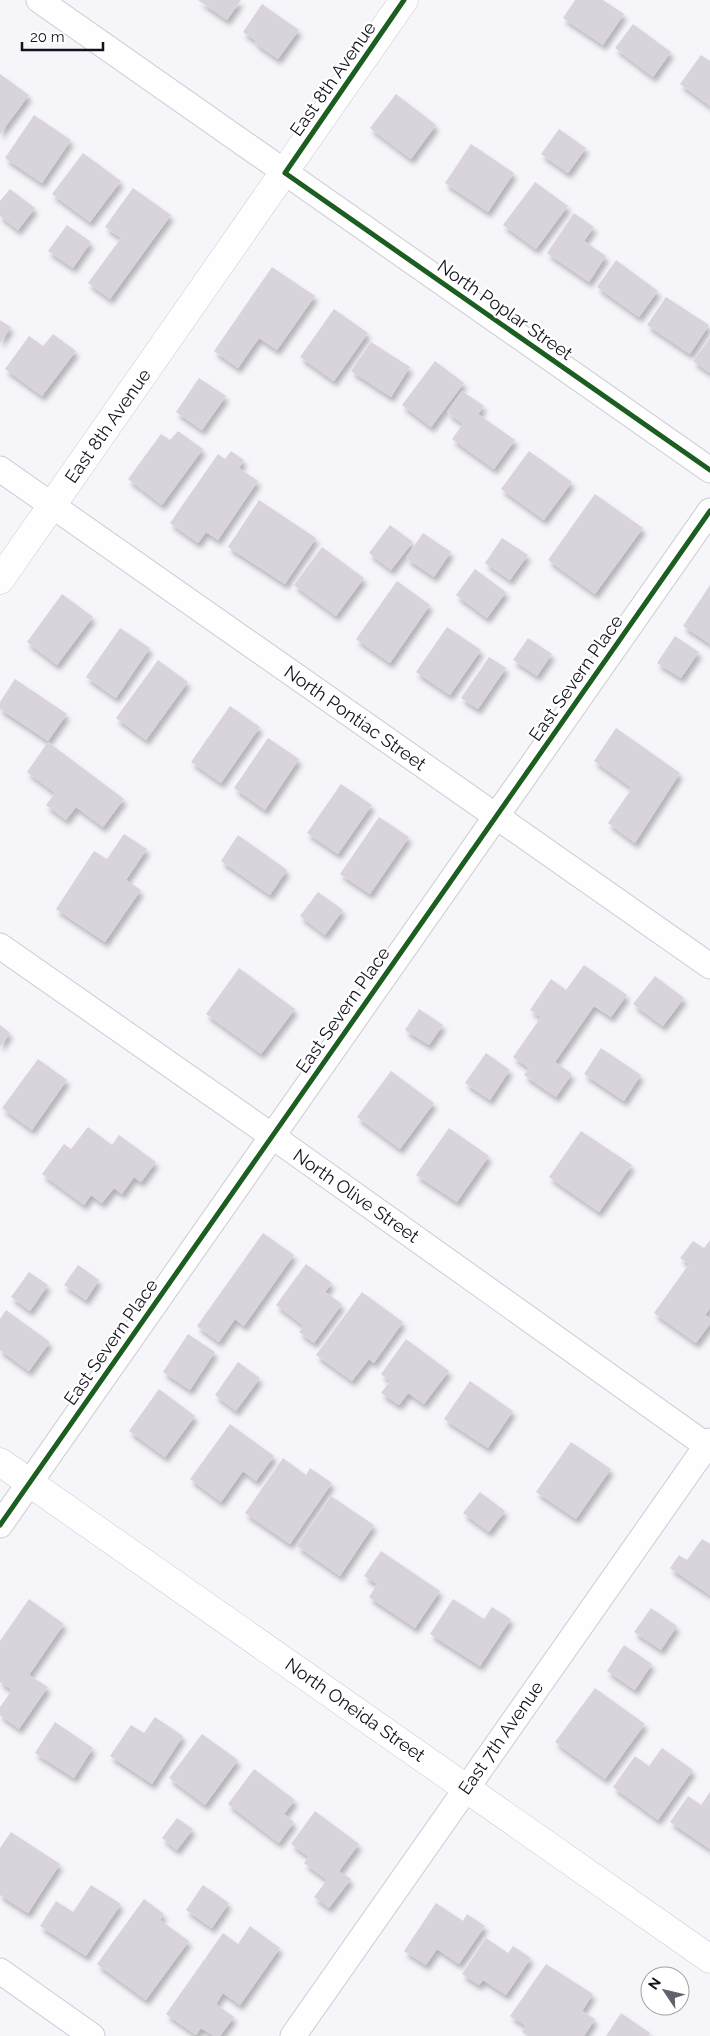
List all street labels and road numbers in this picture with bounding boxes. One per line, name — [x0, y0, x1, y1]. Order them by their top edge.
street label: East 8th Avenue — [285, 17, 380, 140]
street label: North Poplar Street — [434, 255, 577, 364]
street label: East 8th Avenue — [60, 364, 155, 487]
street label: East Severn Place — [524, 610, 627, 745]
street label: North Pontiac Street — [280, 661, 430, 774]
street label: East Severn Place — [291, 942, 394, 1077]
street label: North Olive Street — [289, 1144, 423, 1247]
street label: East Severn Place — [59, 1274, 162, 1409]
street label: North Oneida Street — [281, 1653, 429, 1766]
street label: East 7th Avenue — [454, 1677, 548, 1798]

